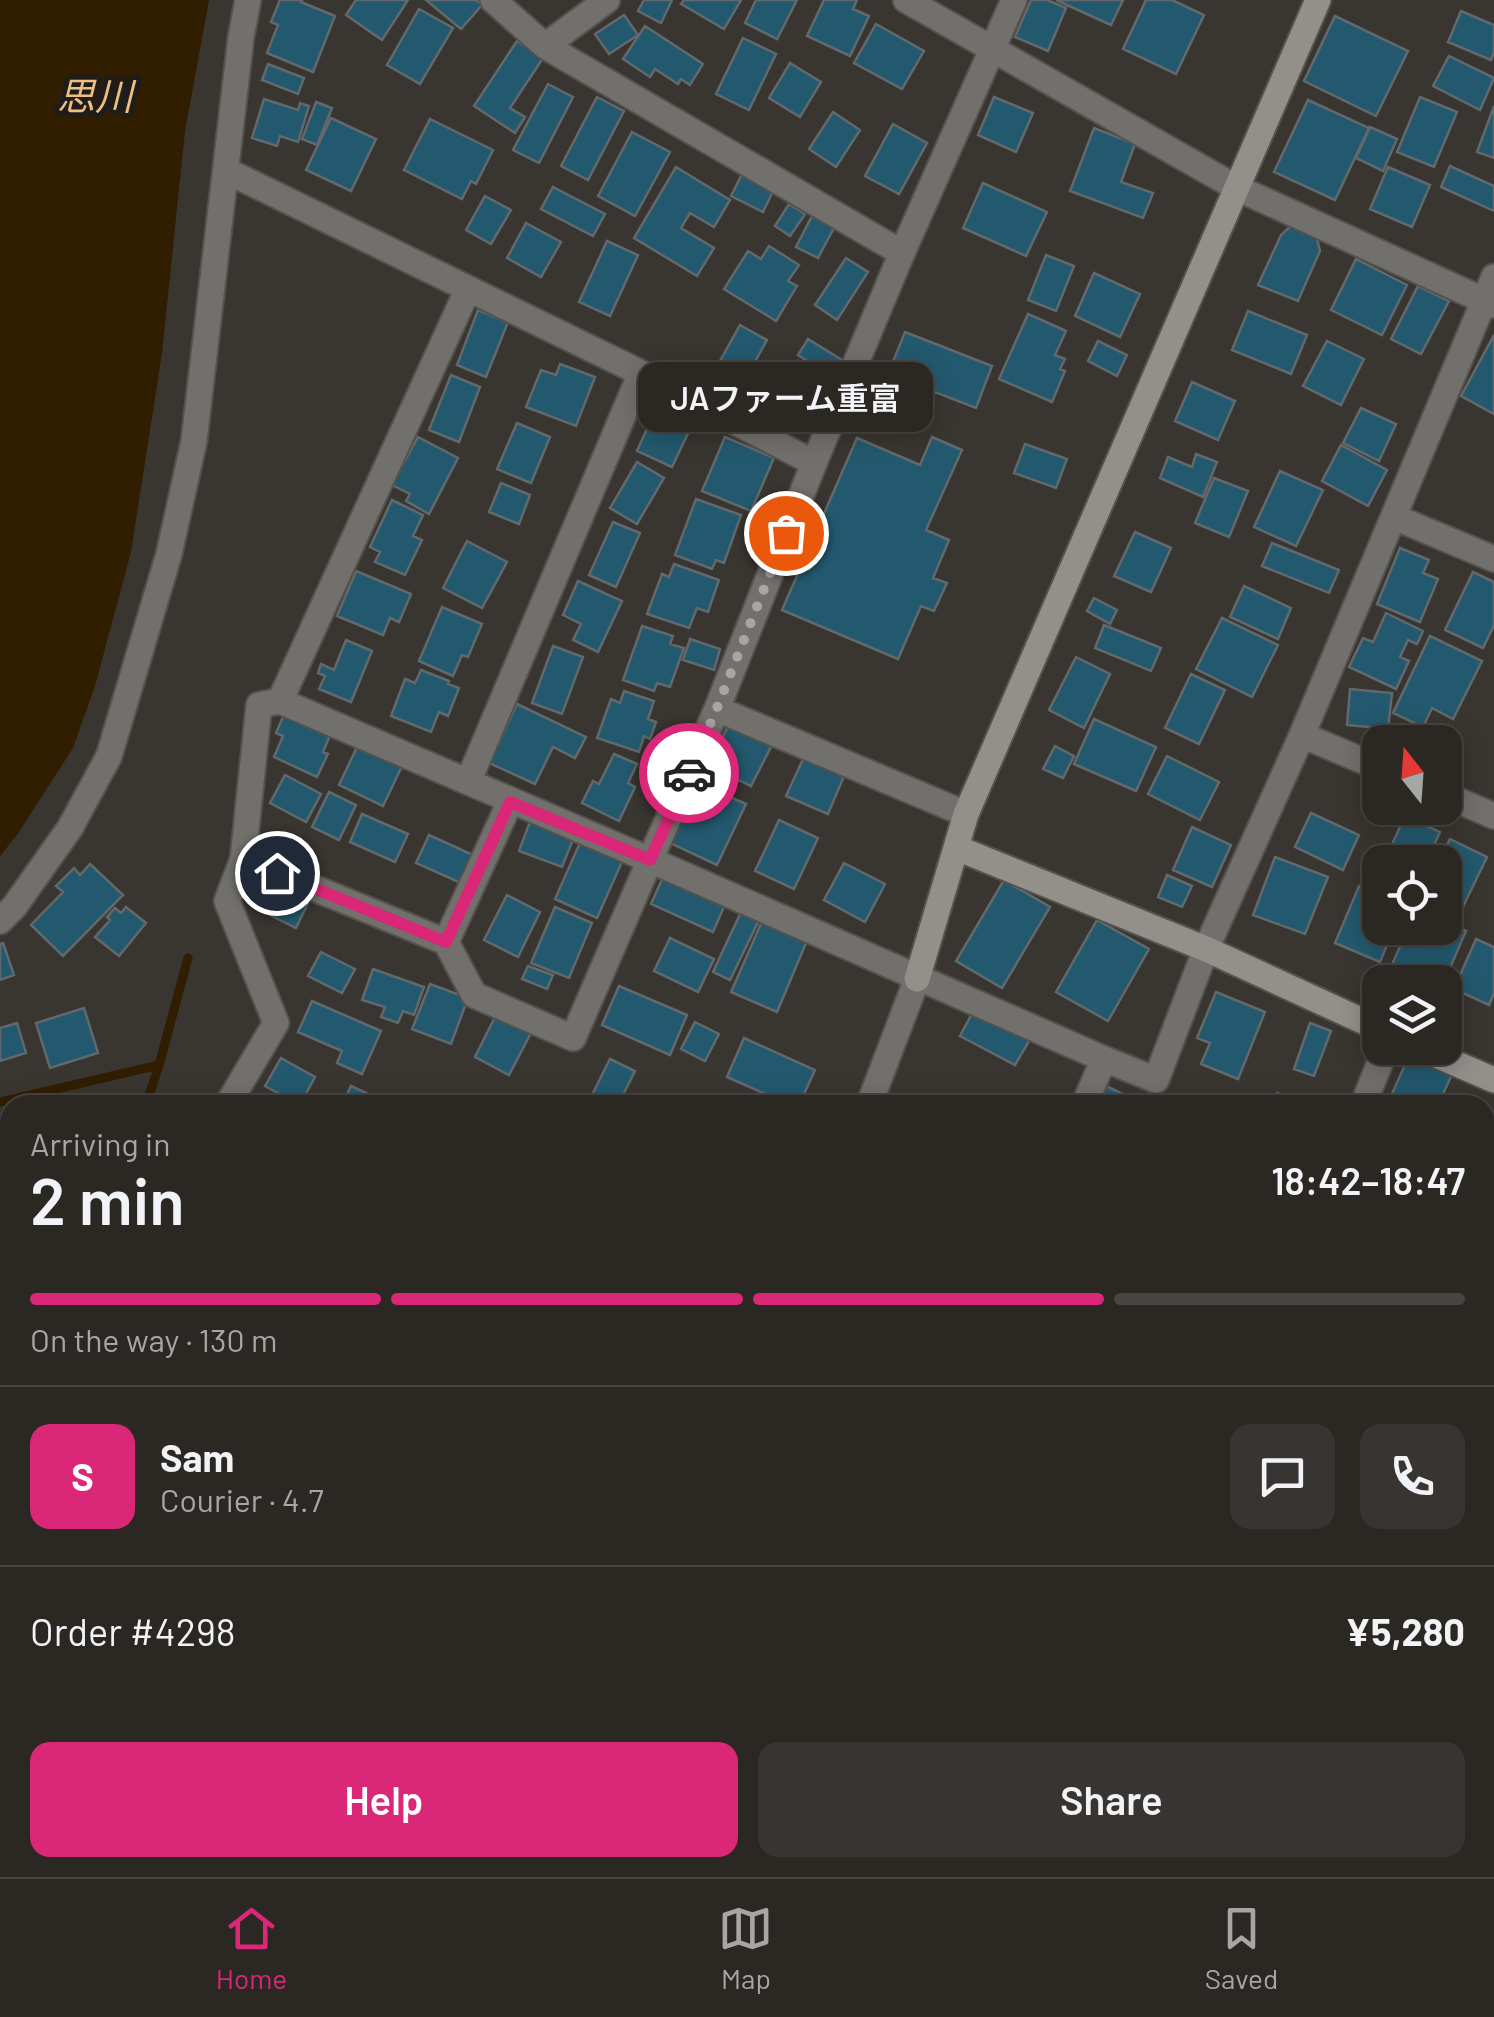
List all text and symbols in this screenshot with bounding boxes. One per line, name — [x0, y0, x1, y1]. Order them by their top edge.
water label: 思川 — [57, 72, 137, 118]
callout: JAファーム重富 — [638, 363, 934, 433]
text: JAファーム重富 — [671, 378, 900, 416]
pin — [744, 491, 829, 576]
icon: bag — [759, 506, 814, 561]
courier — [639, 723, 739, 823]
north arrow — [1362, 725, 1462, 825]
map controls — [1362, 725, 1462, 1065]
icon: car — [662, 746, 717, 801]
pin — [235, 831, 320, 916]
button: locate — [1362, 845, 1462, 945]
icon: home — [250, 846, 305, 901]
button: layers — [1362, 965, 1462, 1065]
text: Arriving in — [30, 1124, 170, 1162]
text: 18:42–18:47 — [1271, 1157, 1465, 1203]
text: 2 min — [30, 1160, 185, 1238]
text: On the way · 130 m — [30, 1320, 277, 1358]
button: chat — [1230, 1424, 1335, 1529]
button: phone — [1360, 1424, 1465, 1529]
text: Sam — [160, 1434, 234, 1480]
text: S — [71, 1453, 94, 1499]
text: Courier · 4.7 — [160, 1480, 324, 1518]
text: Order #4298 — [30, 1608, 236, 1654]
text: ¥5,280 — [1345, 1608, 1465, 1654]
button: Help — [30, 1742, 738, 1857]
button: Share — [758, 1742, 1465, 1857]
tab: Home — [216, 1901, 287, 1995]
tab: Map — [718, 1901, 773, 1995]
tab: Saved — [1205, 1901, 1278, 1995]

